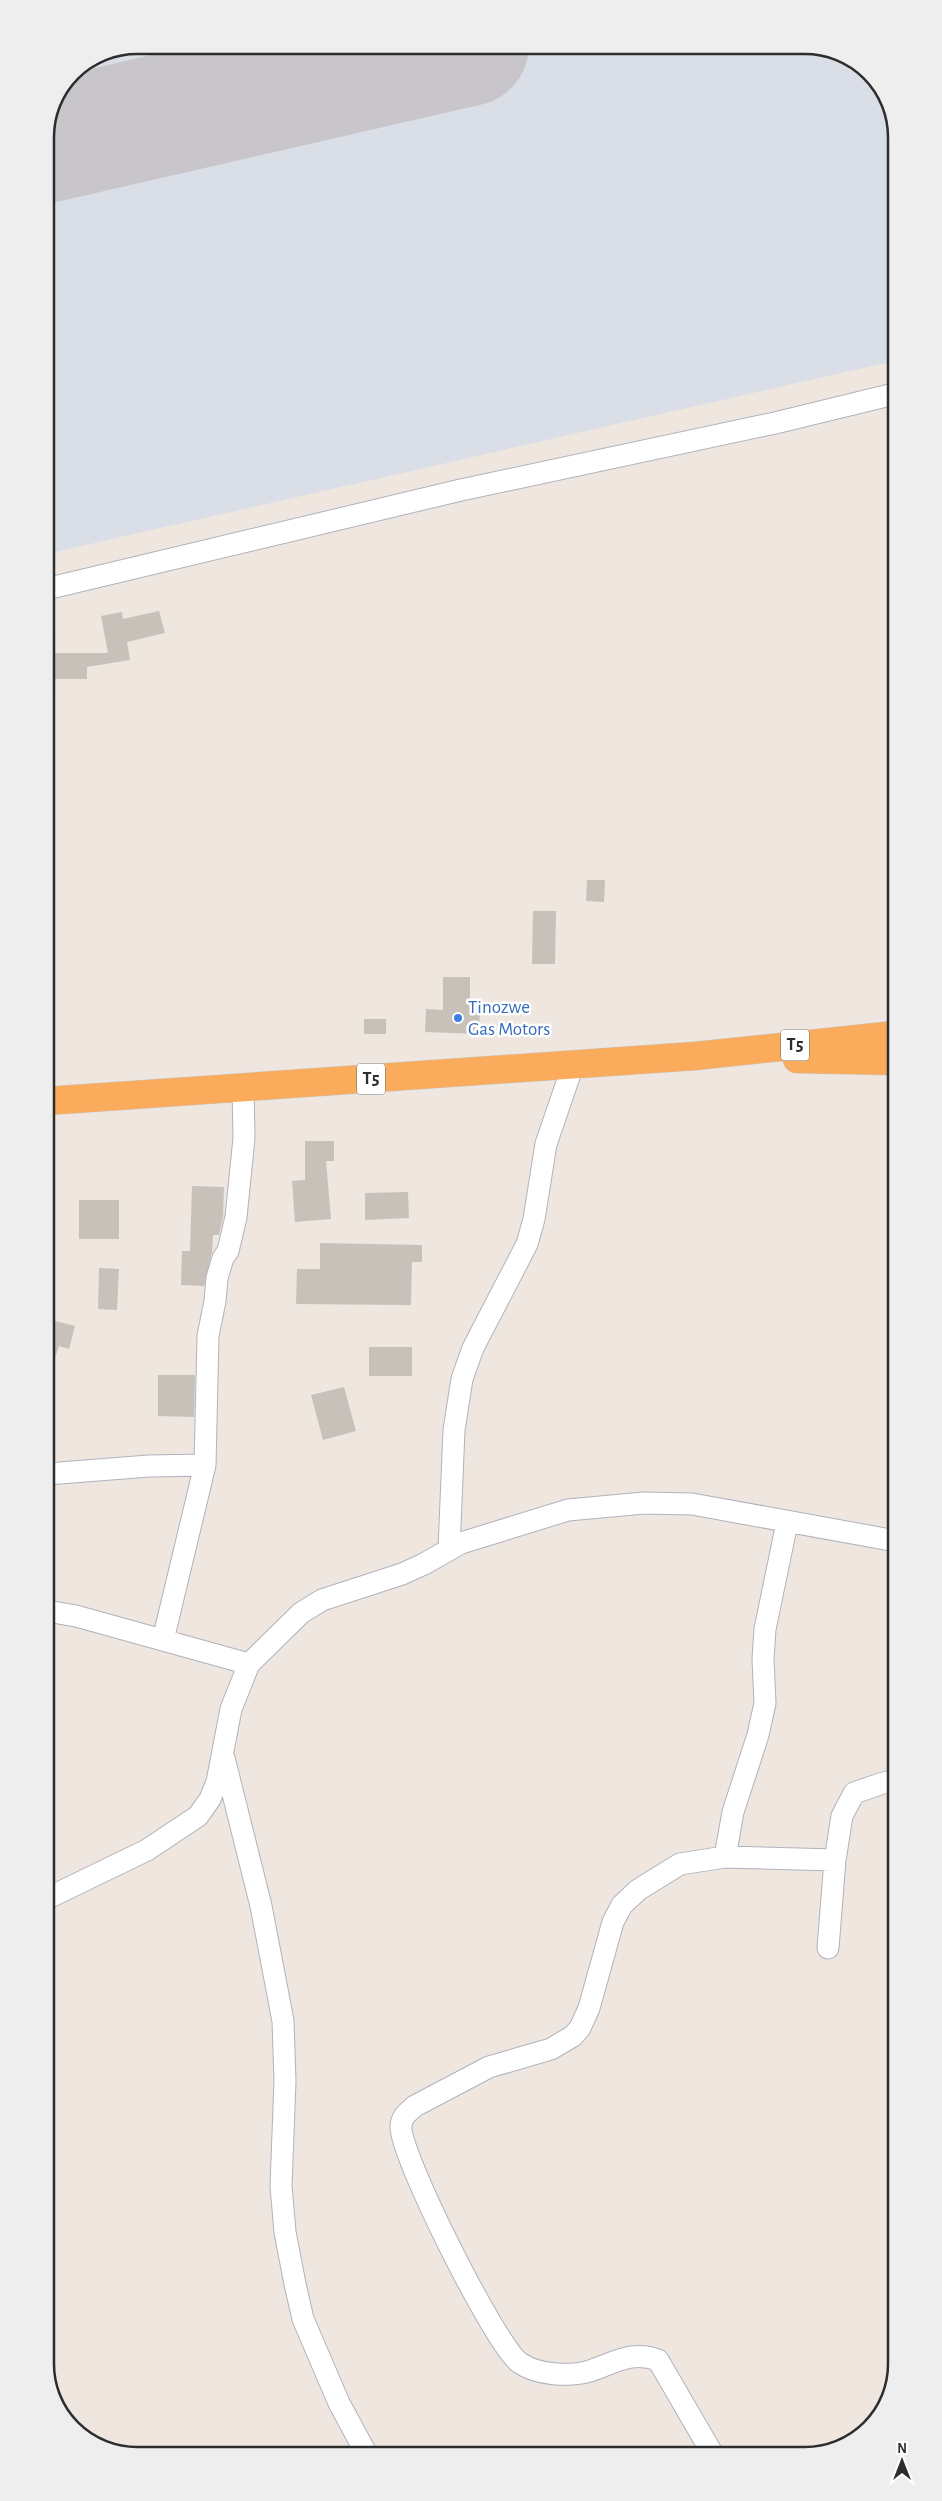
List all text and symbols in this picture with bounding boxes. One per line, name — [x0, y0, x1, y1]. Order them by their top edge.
place label: Tinozwe Gas Motors — [468, 998, 550, 1039]
marker: Tinozwe Gas Motors — [452, 1012, 464, 1024]
road number: T5 — [781, 1030, 809, 1060]
road number: T5 — [357, 1064, 385, 1094]
north arrow — [877, 2436, 927, 2486]
text: N — [897, 2442, 907, 2456]

